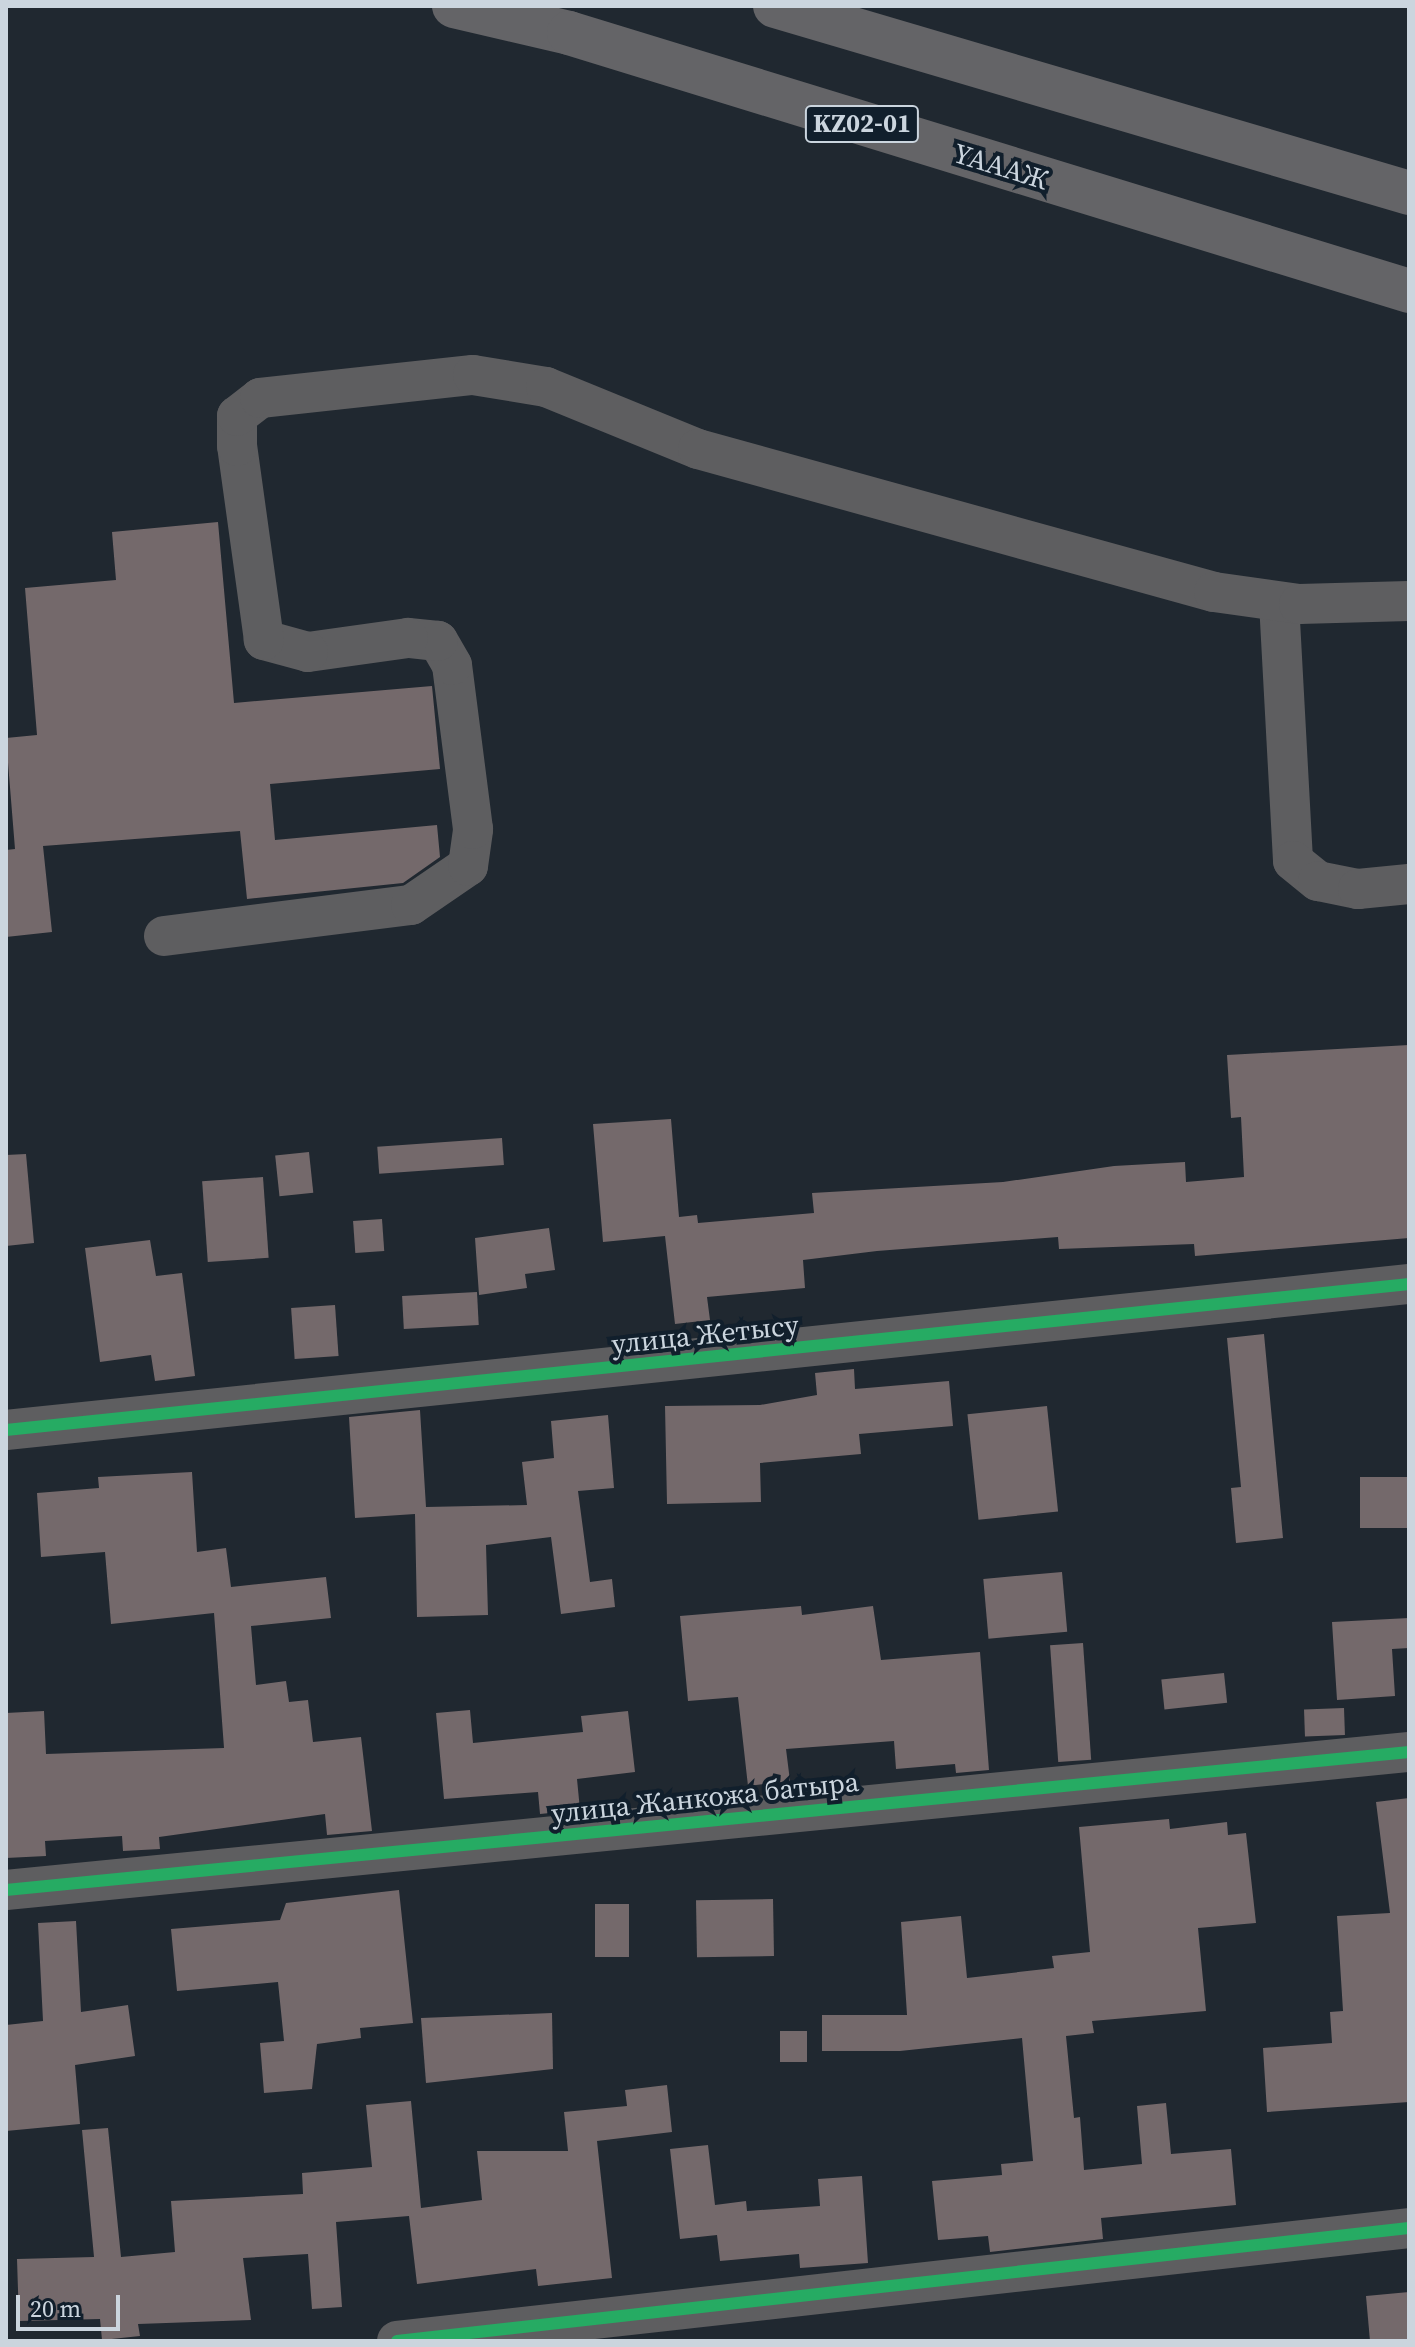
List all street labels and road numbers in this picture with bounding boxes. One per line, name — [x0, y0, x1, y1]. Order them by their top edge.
road number: KZ02-01 — [804, 102, 920, 146]
street label: ҮАААЖ — [950, 136, 1052, 196]
street label: улица Жетысу — [610, 1307, 800, 1361]
street label: улица Жанкожа батыра — [550, 1764, 860, 1830]

